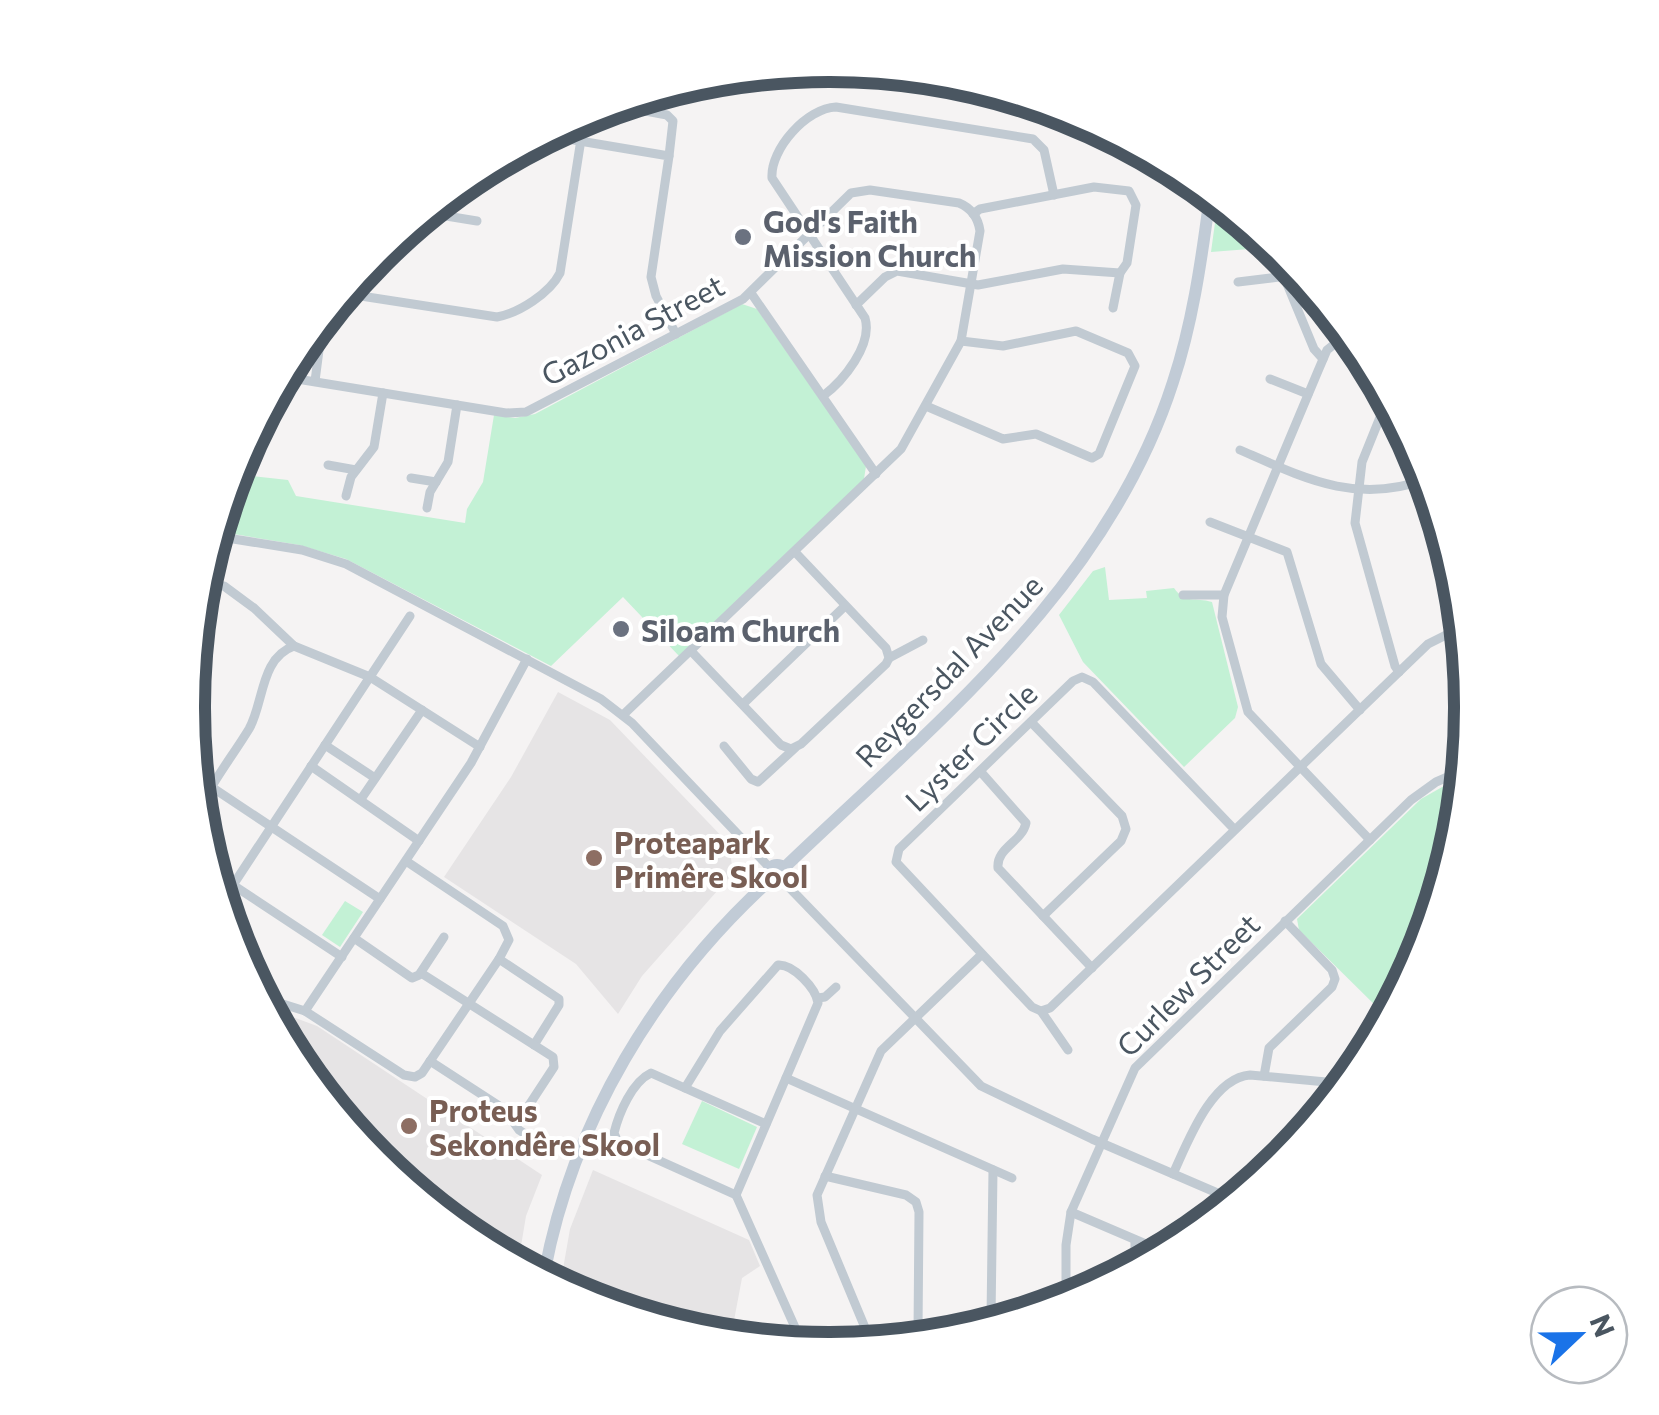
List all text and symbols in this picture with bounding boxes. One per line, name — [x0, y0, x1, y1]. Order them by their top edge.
place label: God's Faith Mission Church — [763, 202, 976, 273]
marker: God's Faith Mission Church — [732, 226, 754, 248]
street label: Gazonia Street — [534, 265, 730, 393]
street label: Reygersdal Avenue — [847, 566, 1049, 774]
place label: Siloam Church — [641, 611, 840, 648]
marker: Siloam Church — [610, 618, 632, 640]
street label: Lyster Circle — [896, 674, 1044, 818]
place label: Proteapark Primêre Skool — [614, 823, 808, 894]
marker: Proteapark Primêre Skool — [583, 847, 605, 869]
street label: Curlew Street — [1108, 905, 1266, 1063]
place label: Proteus Sekondêre Skool — [429, 1091, 660, 1162]
marker: Proteus Sekondêre Skool — [398, 1115, 420, 1137]
north arrow — [1529, 1285, 1629, 1385]
text: N — [1583, 1309, 1623, 1341]

